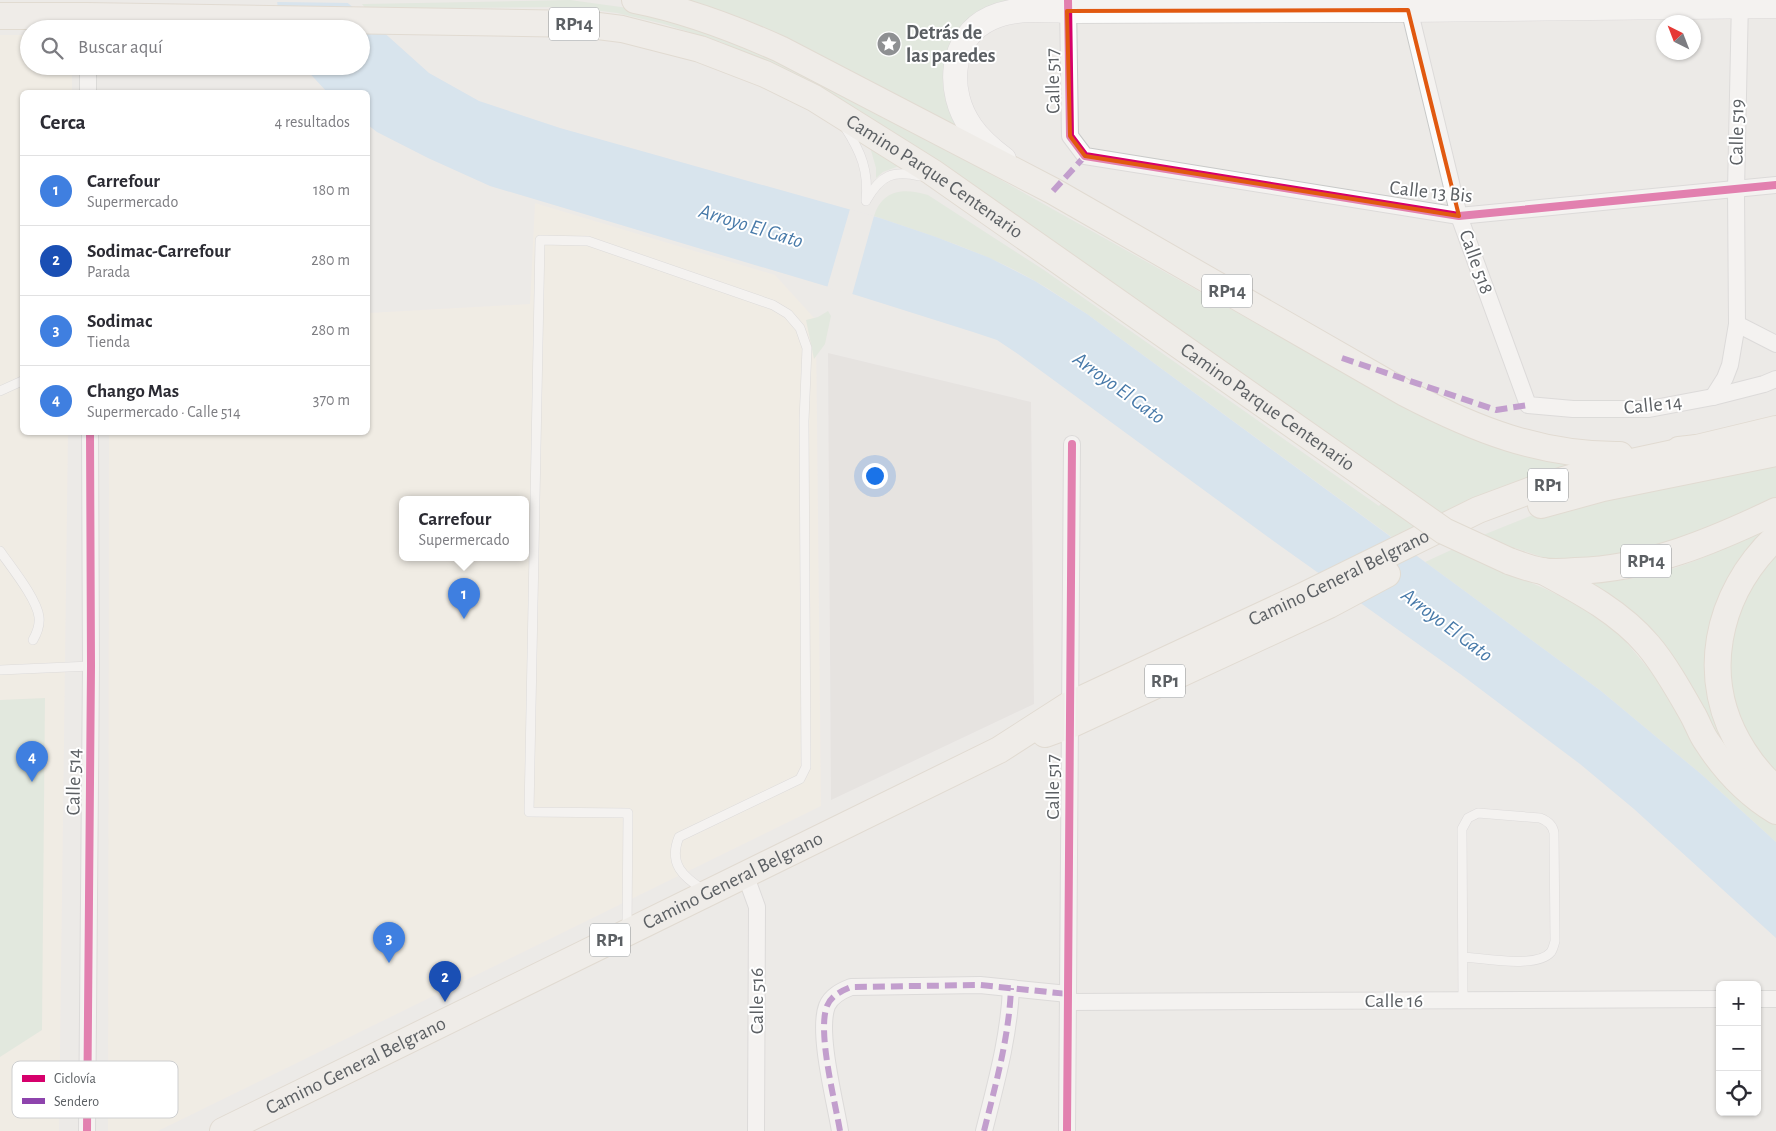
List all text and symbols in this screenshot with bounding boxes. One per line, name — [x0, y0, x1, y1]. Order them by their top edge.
road number: RP14 — [549, 8, 599, 40]
north arrow — [1656, 15, 1701, 60]
search box — [20, 20, 370, 75]
place label: Detrás de las paredes — [906, 23, 996, 66]
place icon: Detrás de las paredes — [876, 31, 902, 57]
icon: search — [38, 34, 66, 62]
text: Buscar aquí — [78, 38, 163, 57]
street label: Calle 517 — [1042, 48, 1064, 114]
street label: Calle 519 — [1726, 98, 1748, 166]
street label: Camino Parque Centenario — [843, 111, 1026, 242]
text: Cerca — [40, 112, 86, 133]
text: 4 resultados — [275, 114, 350, 130]
text: Carrefour — [87, 172, 160, 191]
street label: Calle 13 Bis — [1388, 178, 1474, 206]
text: 1 — [53, 182, 59, 198]
text: 180 m — [313, 182, 350, 198]
text: Supermercado — [87, 194, 178, 210]
water label: Arroyo El Gato — [696, 200, 806, 252]
street label: Calle 518 — [1455, 227, 1497, 297]
text: Sodimac-Carrefour — [87, 242, 231, 261]
text: 2 — [52, 252, 60, 268]
text: 280 m — [311, 252, 350, 268]
text: Parada — [87, 264, 130, 280]
road number: RP14 — [1202, 274, 1252, 308]
text: Sodimac — [87, 312, 152, 331]
text: 3 — [53, 322, 59, 338]
text: 280 m — [311, 322, 350, 338]
text: Tienda — [87, 334, 130, 350]
street label: Camino Parque Centenario — [1177, 339, 1358, 475]
water label: Arroyo El Gato — [1068, 347, 1169, 428]
text: Chango Mas — [87, 382, 179, 401]
text: 4 — [52, 392, 60, 408]
text: 370 m — [313, 392, 350, 408]
street label: Calle 14 — [1623, 392, 1683, 418]
text: Supermercado · Calle 514 — [87, 404, 241, 420]
your location — [862, 463, 888, 489]
road number: RP1 — [1528, 468, 1568, 502]
popup — [399, 496, 529, 561]
text: Carrefour — [418, 510, 491, 529]
street label: Camino General Belgrano — [1246, 526, 1432, 630]
text: Supermercado — [418, 532, 510, 548]
road number: RP14 — [1621, 544, 1671, 578]
pin: 1 — [448, 578, 480, 619]
water label: Arroyo El Gato — [1397, 584, 1496, 666]
road number: RP1 — [1145, 664, 1185, 698]
pin: 4 — [16, 741, 48, 782]
street label: Calle 514 — [63, 748, 85, 816]
street label: Calle 517 — [1043, 754, 1063, 820]
street label: Camino General Belgrano — [640, 828, 826, 933]
pin: 3 — [373, 922, 405, 963]
road number: RP1 — [590, 924, 630, 956]
pin: 2 — [429, 961, 461, 1002]
street label: Calle 516 — [747, 968, 767, 1034]
map controls — [1716, 981, 1761, 1116]
button: + — [1716, 981, 1761, 1026]
street label: Calle 16 — [1365, 991, 1423, 1011]
street label: Camino General Belgrano — [263, 1013, 449, 1118]
button: − — [1716, 1026, 1761, 1071]
legend — [12, 1061, 178, 1118]
button: locate — [1716, 1071, 1761, 1116]
text: Ciclovía — [54, 1072, 97, 1086]
text: Sendero — [54, 1095, 99, 1109]

